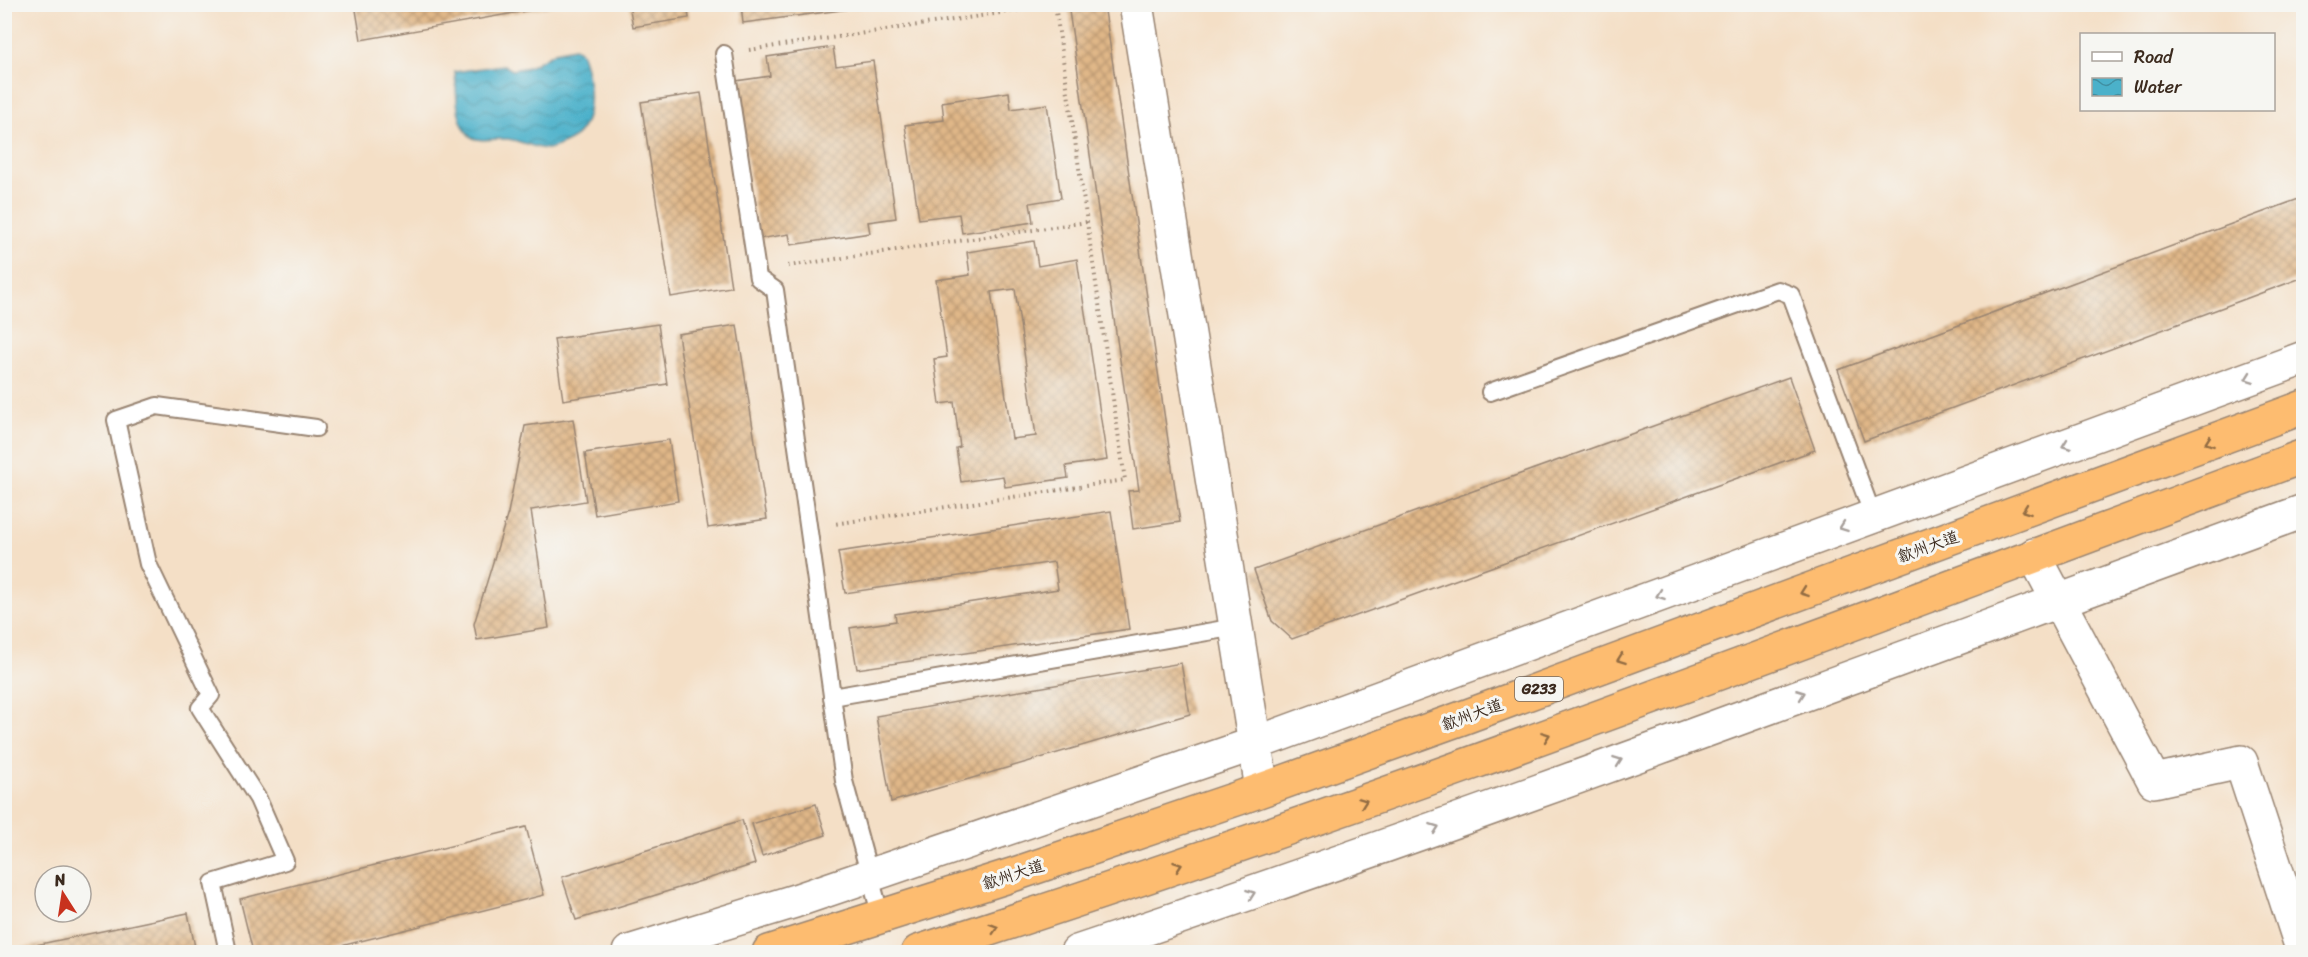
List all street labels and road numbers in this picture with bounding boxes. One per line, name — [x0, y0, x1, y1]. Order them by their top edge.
street label: 歙州大道 — [1893, 522, 1963, 571]
road number: G233 — [1515, 677, 1563, 701]
street label: 歙州大道 — [1437, 690, 1507, 739]
street label: 歙州大道 — [978, 851, 1048, 898]

